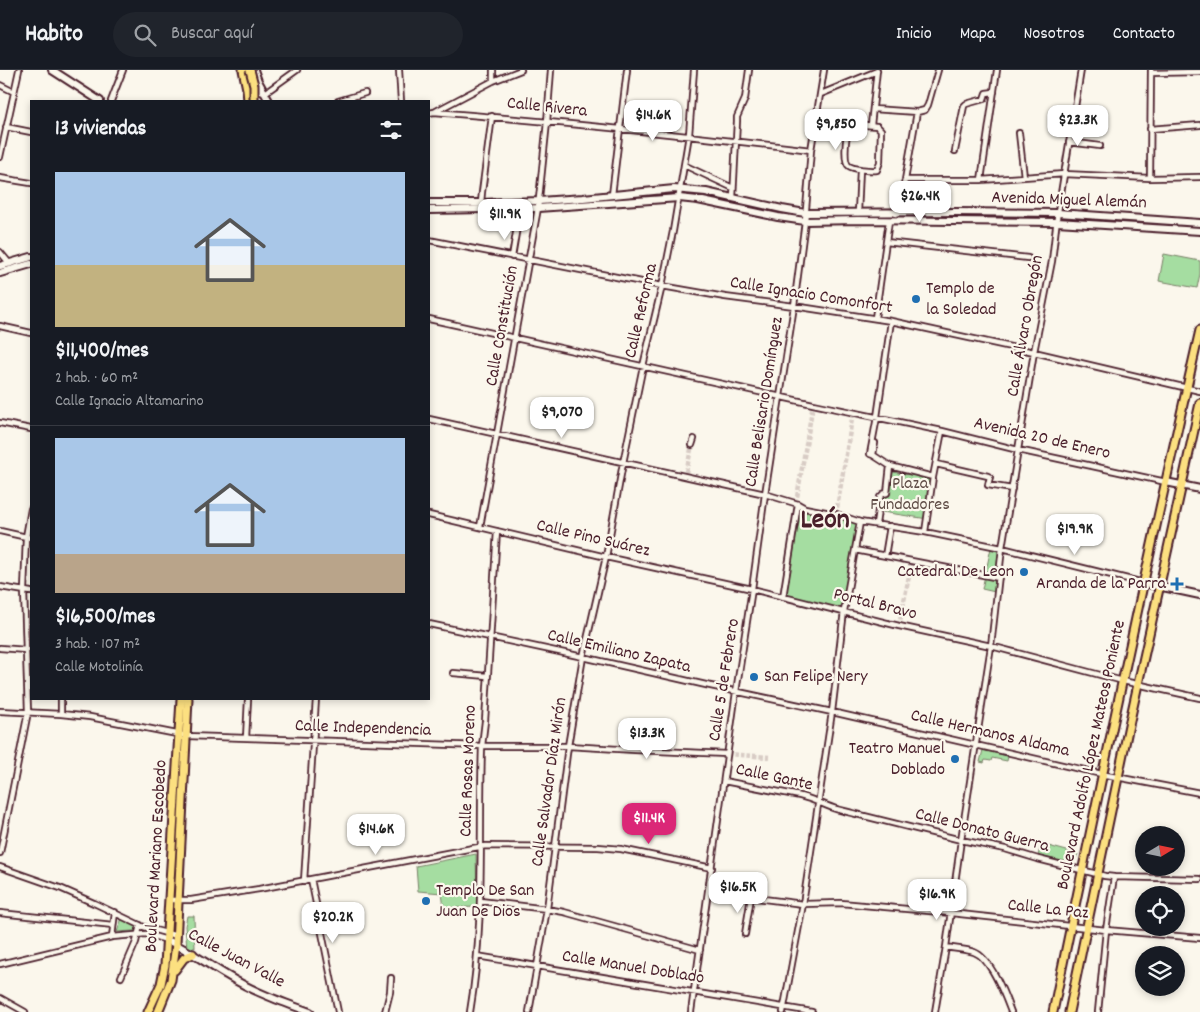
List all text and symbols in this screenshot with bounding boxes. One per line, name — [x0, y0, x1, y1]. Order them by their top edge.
search box — [113, 12, 463, 57]
text: Habito — [25, 18, 83, 52]
icon: search — [131, 21, 159, 49]
text: Buscar aquí — [171, 21, 253, 48]
text: Inicio — [896, 22, 932, 47]
text: Mapa — [960, 22, 995, 47]
text: Nosotros — [1023, 22, 1085, 47]
text: Contacto — [1113, 22, 1175, 47]
street label: Calle Rivera — [506, 91, 589, 125]
pin: $14.6K — [612, 100, 694, 142]
text: $14.6K — [635, 104, 671, 127]
pin: $23.3K — [1037, 104, 1119, 147]
pin: $9,850 — [795, 108, 877, 151]
text: $23.3K — [1058, 109, 1098, 132]
text: $9,850 — [815, 113, 857, 136]
text: 13 viviendas — [55, 115, 146, 145]
icon: filters — [377, 116, 405, 144]
pin: $26.4K — [879, 180, 961, 223]
text: $26.4K — [900, 185, 940, 208]
street label: Avenida Miguel Alemán — [991, 186, 1147, 216]
pin: $11.9K — [464, 198, 546, 241]
text: $11.9K — [489, 203, 521, 226]
icon: home — [185, 205, 275, 295]
street label: Calle Álvaro Obregón — [1001, 253, 1051, 399]
street label: Calle Reforma — [619, 261, 665, 361]
street label: Calle Constitución — [480, 264, 526, 388]
street label: Calle Ignacio Comonfort — [728, 271, 894, 321]
place label: Templo de la Soledad — [926, 277, 996, 323]
marker: Templo de la Soledad — [910, 293, 922, 305]
street label: Calle Belisario Domínguez — [739, 315, 791, 489]
text: $11,400/mes — [55, 337, 149, 367]
text: 2 hab. · 60 m² — [55, 367, 138, 390]
text: Calle Ignacio Altamarino — [55, 390, 204, 413]
pin: $9,070 — [521, 396, 603, 439]
text: $9,070 — [541, 401, 583, 424]
street label: Avenida 20 de Enero — [971, 411, 1113, 467]
icon: home — [185, 470, 275, 560]
park label: Plaza Fundadores — [870, 472, 950, 518]
district label: León — [800, 502, 850, 542]
street label: Calle Pino Suárez — [534, 514, 652, 564]
pin: $19.9K — [1034, 514, 1116, 556]
text: $19.9K — [1057, 518, 1093, 541]
place label: Catedral De Leon — [897, 560, 1014, 585]
marker: Catedral De Leon — [1018, 566, 1030, 578]
place label: Aranda de la Parra — [1036, 572, 1167, 597]
marker: Aranda de la Parra — [1170, 577, 1184, 591]
street label: Portal Bravo — [830, 583, 920, 627]
text: $16,500/mes — [55, 603, 156, 633]
street label: Calle 5 de Febrero — [703, 617, 747, 743]
street label: Boulevard Adolfo López Mateos Poniente — [1051, 618, 1133, 892]
street label: Calle Emiliano Zapata — [545, 623, 694, 681]
text: 3 hab. · 107 m² — [55, 633, 140, 656]
text: Calle Motolinía — [55, 656, 143, 679]
place label: San Felipe Nery — [764, 665, 868, 690]
marker: San Felipe Nery — [748, 671, 760, 683]
street label: Calle Salvador Díaz Mirón — [526, 696, 574, 868]
street label: Calle Hermanos Aldama — [908, 704, 1072, 765]
street label: Calle Rosas Moreno — [454, 705, 484, 837]
street label: Calle Independencia — [294, 714, 432, 744]
pin: $13.3K — [606, 718, 688, 760]
text: $13.3K — [629, 722, 665, 745]
place label: Teatro Manuel Doblado — [849, 737, 946, 783]
marker: Teatro Manuel Doblado — [949, 753, 961, 765]
street label: Calle Gante — [733, 758, 815, 798]
street label: Boulevard Mariano Escobedo — [139, 759, 175, 953]
pin: $11.4K — [608, 802, 690, 845]
street label: Calle Donato Guerra — [912, 802, 1052, 860]
text: $11.4K — [633, 807, 665, 830]
pin: $14.6K — [335, 814, 417, 856]
text: $14.6K — [358, 818, 394, 841]
north arrow — [1135, 826, 1185, 876]
map controls — [1135, 826, 1185, 996]
pin: $16.5K — [697, 872, 779, 914]
text: $16.5K — [720, 876, 756, 899]
pin: $16.9K — [896, 878, 978, 921]
place label: Templo De San Juan De Dios — [436, 879, 534, 925]
text: $16.9K — [919, 883, 955, 906]
button: locate — [1135, 886, 1185, 936]
street label: Calle La Paz — [1006, 893, 1090, 927]
marker: Templo De San Juan De Dios — [420, 895, 432, 907]
pin: $20.2K — [292, 902, 374, 944]
text: $20.2K — [313, 906, 353, 929]
street label: Calle Juan Valle — [183, 923, 289, 995]
street label: Calle Manuel Doblado — [560, 944, 706, 992]
button: layers — [1135, 946, 1185, 996]

